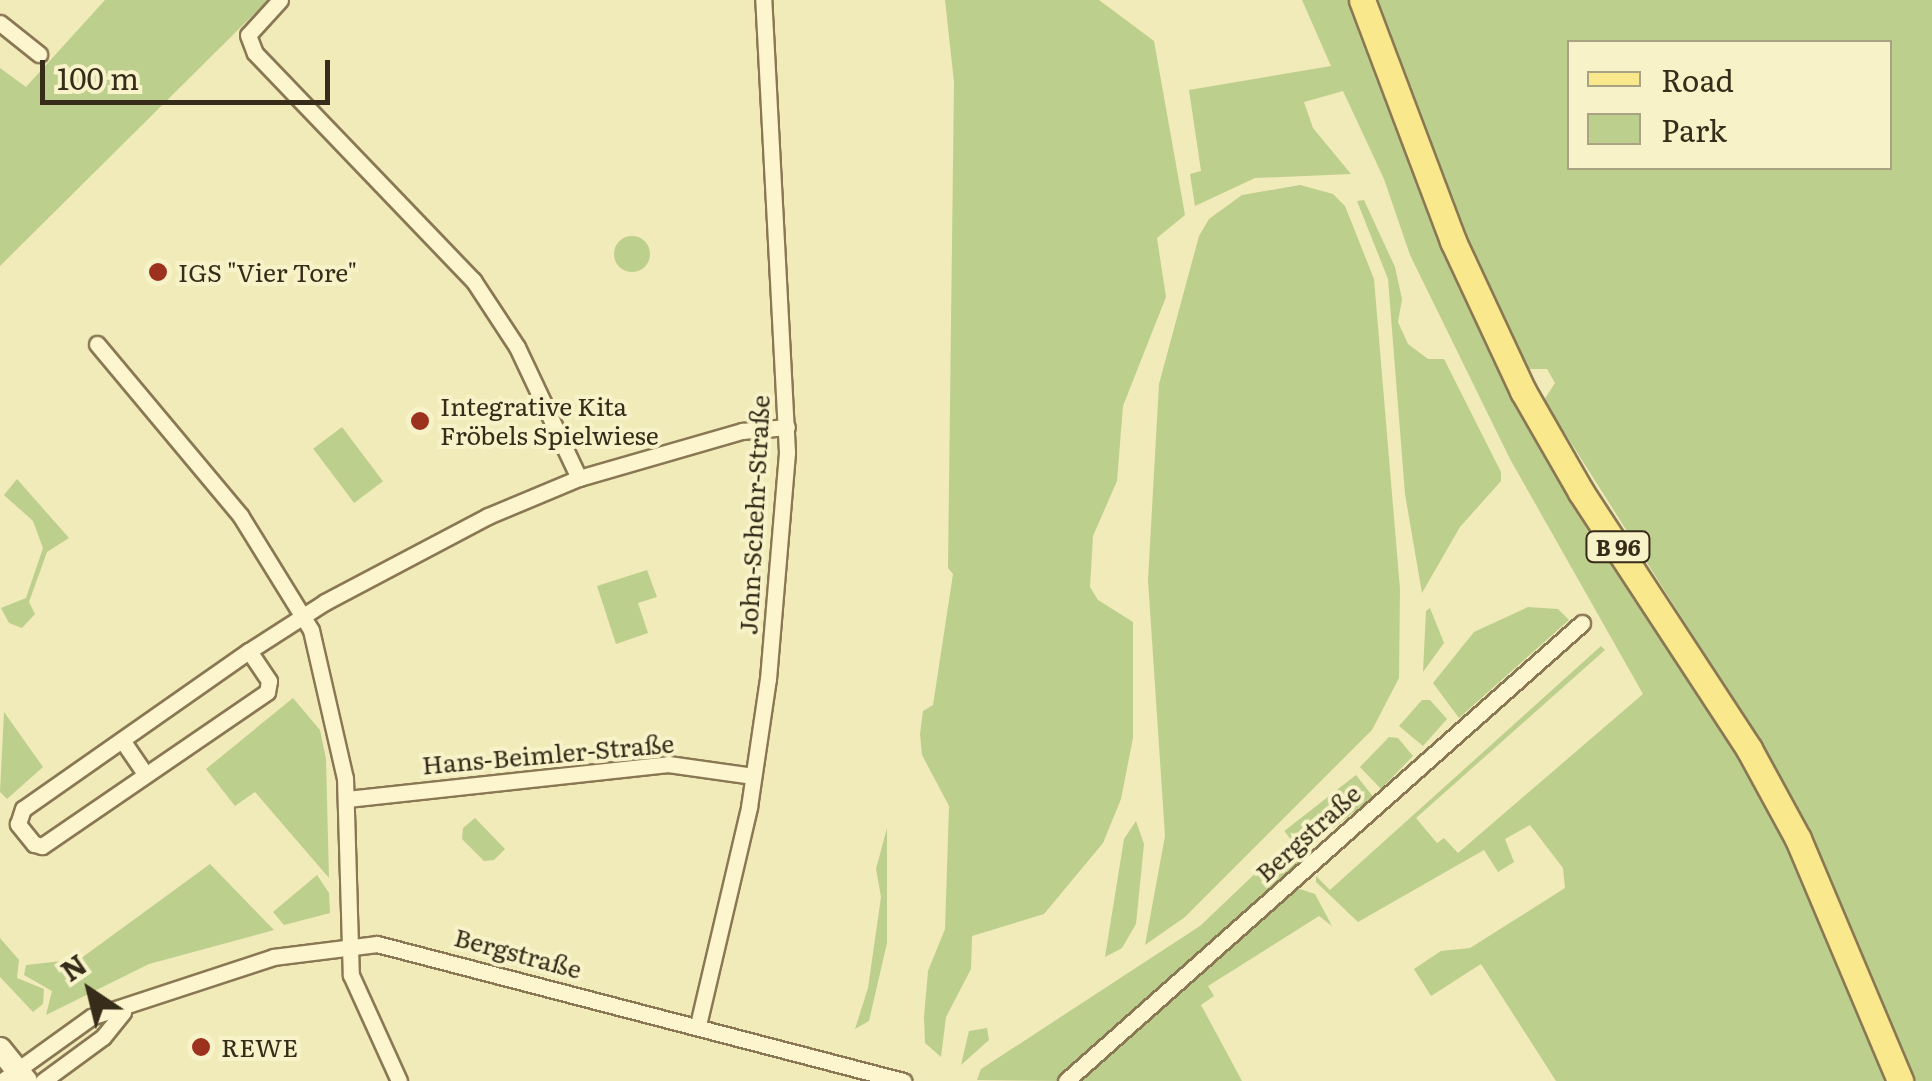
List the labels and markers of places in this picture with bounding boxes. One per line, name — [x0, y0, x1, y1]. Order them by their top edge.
place label: IGS "Vier Tore" — [178, 257, 357, 287]
marker: IGS "Vier Tore" — [147, 261, 169, 283]
place label: Integrative Kita Fröbels Spielwiese — [440, 392, 659, 451]
marker: Integrative Kita Fröbels Spielwiese — [409, 410, 431, 432]
place label: REWE — [221, 1032, 298, 1062]
marker: REWE — [190, 1036, 212, 1058]

